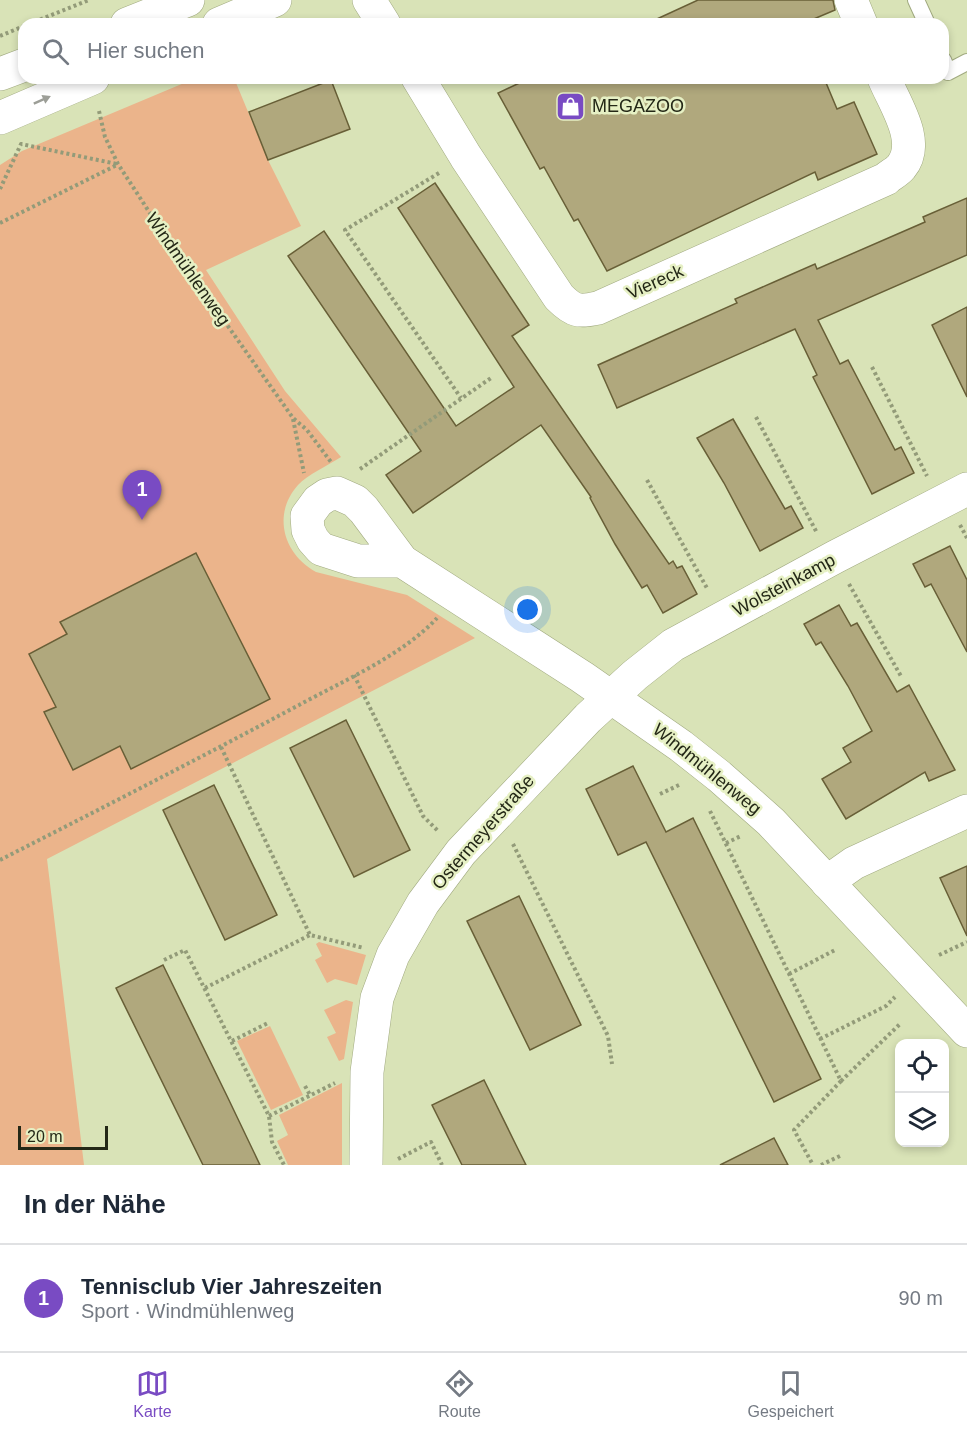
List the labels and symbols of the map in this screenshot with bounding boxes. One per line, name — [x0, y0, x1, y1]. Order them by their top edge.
shop icon: MEGAZOO — [555, 90, 587, 122]
one-way arrow — [33, 95, 51, 105]
place label: MEGAZOO — [592, 96, 684, 116]
street label: Windmühlenweg — [142, 209, 234, 329]
street label: Viereck — [624, 260, 687, 303]
pin: 1 — [122, 470, 162, 520]
street label: Wolsteinkamp — [730, 550, 838, 620]
your location — [513, 595, 542, 624]
street label: Windmühlenweg — [649, 719, 765, 819]
street label: Ostermeyerstraße — [428, 771, 538, 893]
scale bar — [18, 1123, 108, 1150]

